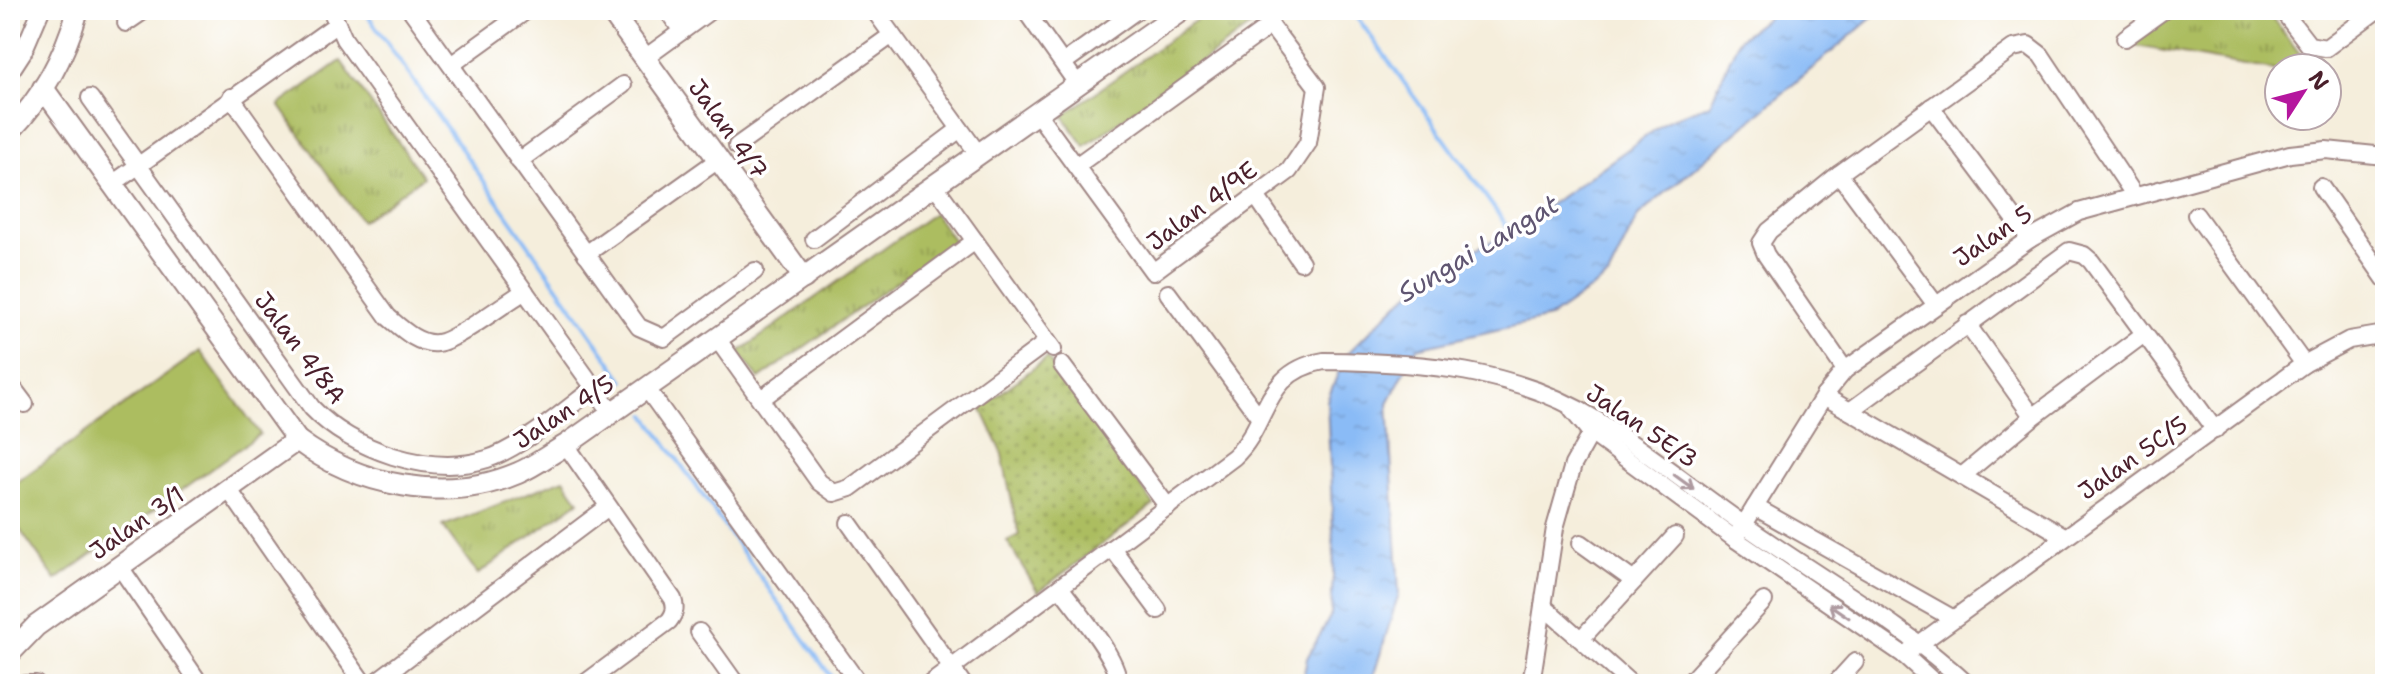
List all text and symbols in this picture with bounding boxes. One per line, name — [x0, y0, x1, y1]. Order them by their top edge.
north arrow — [2263, 52, 2343, 132]
text: N — [2302, 65, 2336, 96]
street label: Jalan 4/7 — [681, 73, 775, 185]
street label: Jalan 4/9E — [1140, 154, 1264, 258]
water label: Sungai Langat — [1391, 186, 1566, 310]
street label: Jalan 5 — [1947, 198, 2039, 274]
street label: Jalan 4/8A — [247, 285, 353, 411]
street label: Jalan 4/5 — [508, 368, 620, 456]
street label: Jalan 5E/3 — [1580, 377, 1704, 475]
street label: Jalan 5C/5 — [2072, 409, 2194, 507]
one-way arrow — [1672, 474, 1694, 490]
street label: Jalan 3/1 — [83, 479, 191, 567]
one-way arrow — [1829, 603, 1851, 619]

